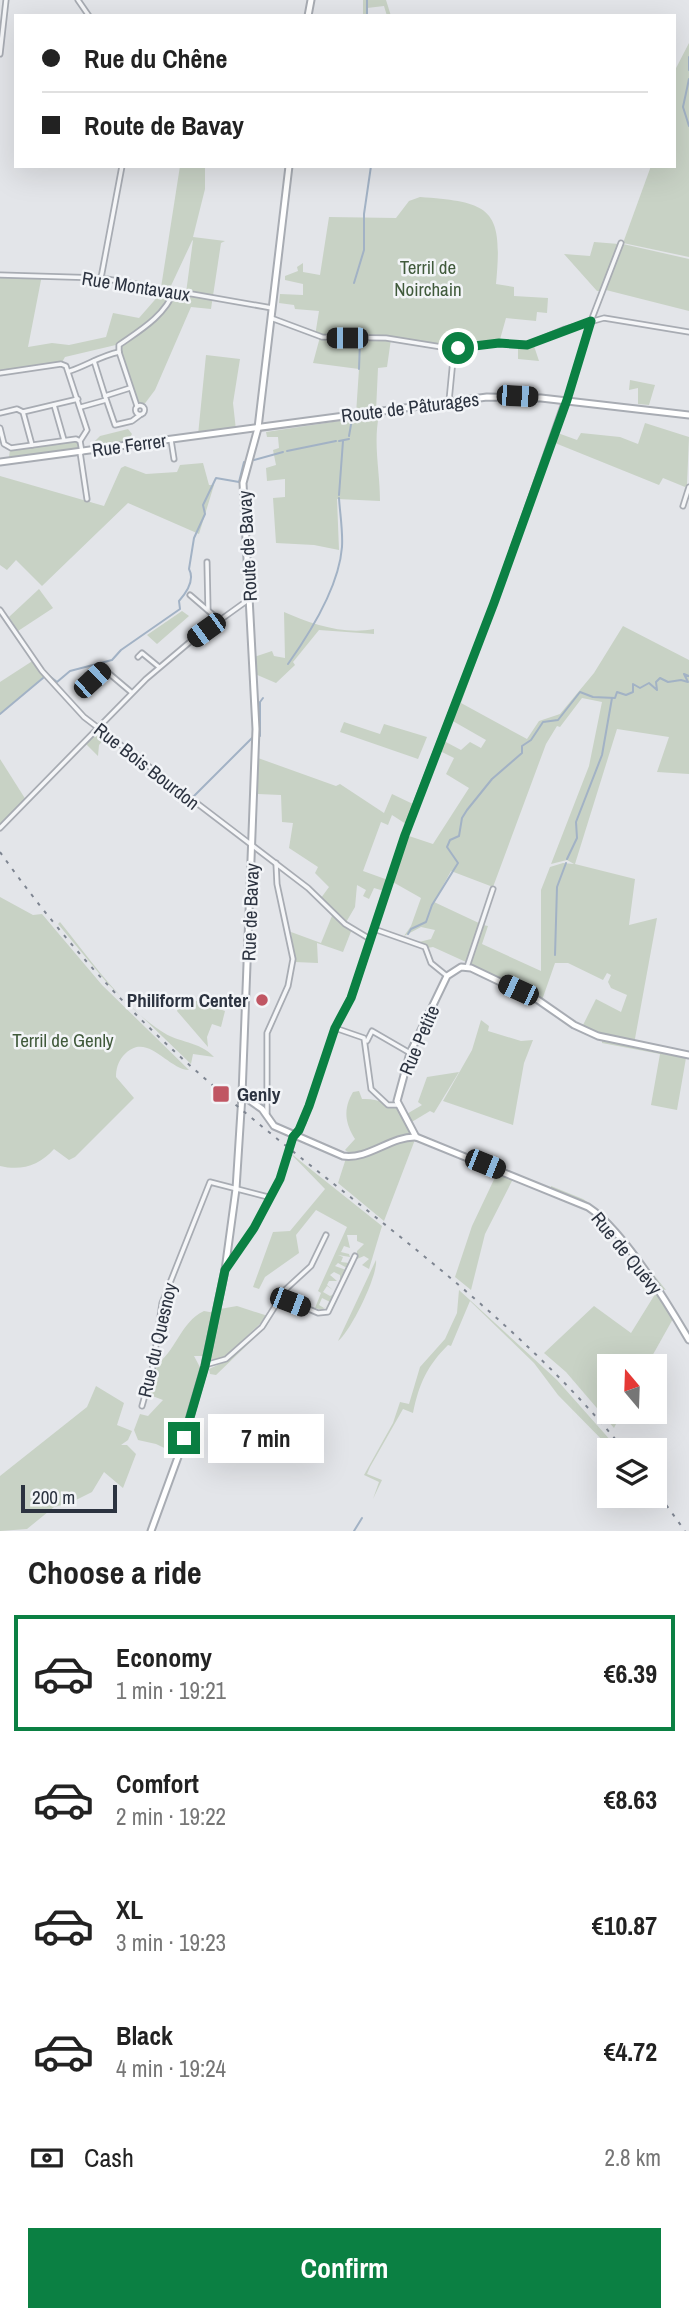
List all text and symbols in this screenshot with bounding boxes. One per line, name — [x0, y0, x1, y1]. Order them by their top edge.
text: Rue du Chêne — [84, 41, 227, 76]
text: Route de Bavay — [84, 108, 244, 143]
park label: Terril de Noirchain — [394, 254, 462, 302]
street label: Rue Montavaux — [80, 265, 192, 307]
car — [327, 328, 369, 349]
route start — [442, 332, 474, 364]
car — [496, 384, 539, 408]
street label: Route de Pâturages — [340, 386, 481, 428]
street label: Rue Ferrer — [90, 427, 169, 463]
street label: Route de Bavay — [231, 490, 263, 602]
car — [183, 609, 230, 651]
car — [70, 658, 115, 702]
street label: Rue Bois Bourdon — [89, 717, 205, 815]
street label: Rue de Bavay — [235, 862, 265, 961]
car — [495, 972, 542, 1008]
place label: Philiform Center — [127, 987, 248, 1013]
marker: Philiform Center — [254, 992, 270, 1008]
street label: Rue Petite — [393, 1001, 445, 1079]
park label: Terril de Genly — [12, 1027, 114, 1053]
place label: Genly — [237, 1081, 281, 1107]
marker: Genly — [211, 1084, 231, 1104]
car — [462, 1146, 509, 1182]
street label: Rue de Quévy — [586, 1206, 669, 1300]
street label: Rue du Quesnoy — [131, 1280, 183, 1400]
car — [267, 1285, 314, 1319]
north arrow — [597, 1354, 667, 1424]
map controls — [597, 1354, 667, 1508]
callout: 7 min — [208, 1414, 324, 1462]
route end — [168, 1422, 200, 1454]
text: 7 min — [241, 1423, 291, 1454]
button: layers — [597, 1438, 667, 1508]
scale bar — [21, 1482, 117, 1514]
text: 200 m — [32, 1484, 75, 1510]
text: Choose a ride — [28, 1551, 202, 1594]
text: Economy — [116, 1640, 212, 1675]
icon: car — [32, 1642, 95, 1705]
text: €6.39 — [604, 1656, 657, 1691]
text: 1 min · 19:21 — [116, 1675, 226, 1706]
text: Comfort — [116, 1766, 199, 1801]
icon: car — [32, 1768, 95, 1831]
text: €8.63 — [604, 1782, 657, 1817]
text: 2 min · 19:22 — [116, 1801, 226, 1832]
text: XL — [116, 1892, 143, 1927]
icon: car — [32, 1894, 95, 1957]
text: €10.87 — [592, 1908, 657, 1943]
text: 3 min · 19:23 — [116, 1927, 226, 1958]
text: Black — [116, 2018, 173, 2053]
icon: car — [32, 2020, 95, 2083]
text: €4.72 — [604, 2034, 657, 2069]
text: 4 min · 19:24 — [116, 2053, 226, 2084]
icon: cash — [28, 2139, 66, 2177]
text: Cash — [84, 2140, 134, 2175]
text: 2.8 km — [604, 2142, 661, 2173]
button: Confirm — [28, 2228, 661, 2308]

